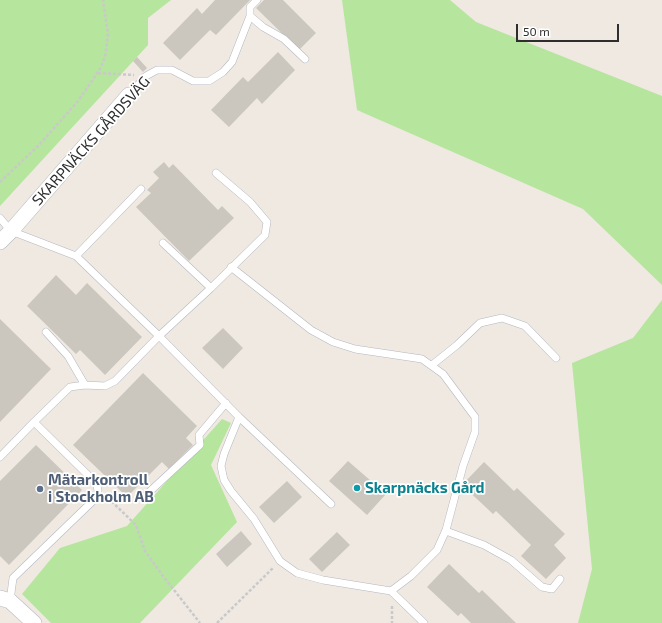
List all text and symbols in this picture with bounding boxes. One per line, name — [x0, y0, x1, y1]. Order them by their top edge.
scale bar — [518, 16, 621, 42]
text: 50 m — [523, 24, 550, 38]
street label: SKARPNÄCKS GÅRDSVÄG — [28, 73, 154, 209]
place label: Mätarkontroll i Stockholm AB — [48, 471, 154, 506]
place label: Skarpnäcks Gård — [365, 479, 484, 497]
marker: Skarpnäcks Gård — [352, 483, 362, 493]
marker: Mätarkontroll i Stockholm AB — [35, 484, 45, 494]

